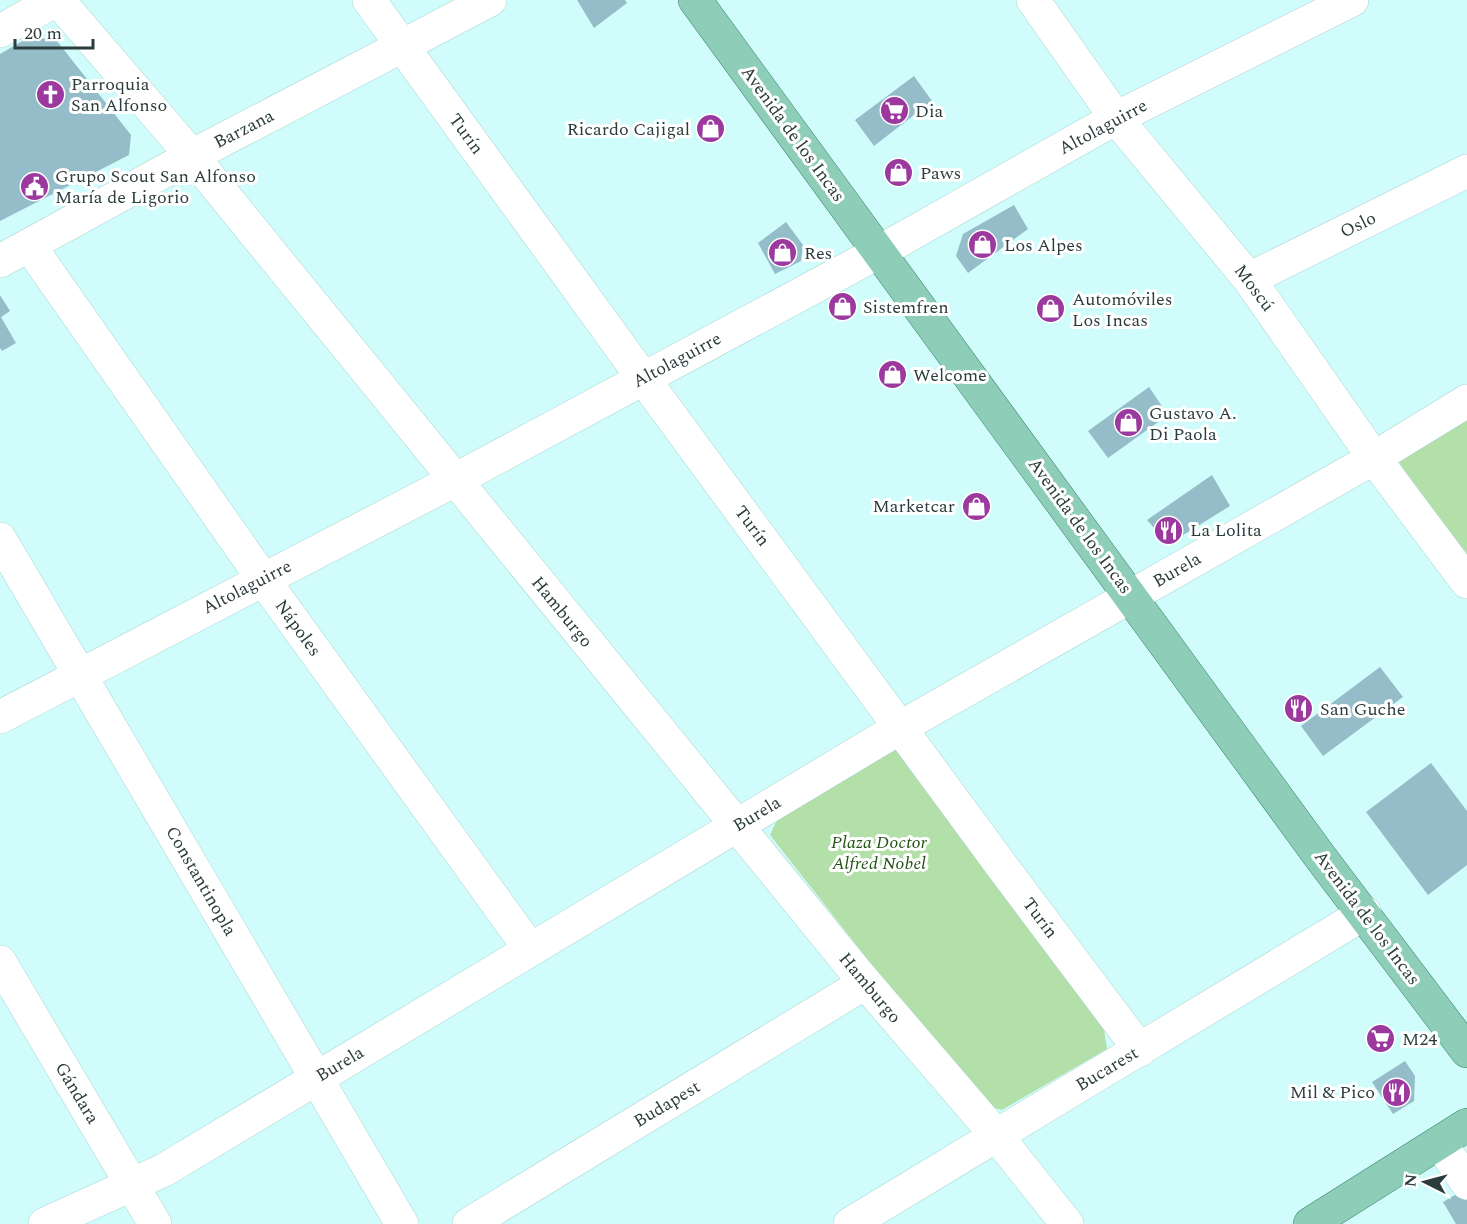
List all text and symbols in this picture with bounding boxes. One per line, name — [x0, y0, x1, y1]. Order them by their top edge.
scale bar — [15, 12, 93, 50]
text: 20 m — [24, 20, 62, 47]
street label: Avenida de los Incas — [734, 60, 852, 208]
place label: Parroquia San Alfonso — [71, 71, 167, 119]
church icon: Parroquia San Alfonso — [34, 78, 66, 110]
street label: Altolaguirre — [1054, 92, 1152, 162]
supermarket icon: Dia — [878, 95, 910, 127]
place label: Dia — [915, 98, 944, 125]
street label: Barzana — [209, 102, 279, 156]
street label: Turín — [442, 108, 490, 160]
shop icon: Ricardo Cajigal — [695, 113, 727, 145]
place label: Ricardo Cajigal — [567, 116, 690, 143]
shop icon: Paws — [883, 157, 915, 189]
place label: Paws — [920, 160, 961, 187]
place label: Grupo Scout San Alfonso María de Ligorio — [55, 163, 256, 211]
public building icon: Grupo Scout San Alfonso María de Ligorio — [18, 170, 50, 202]
street label: Oslo — [1335, 205, 1381, 245]
shop icon: Los Alpes — [967, 229, 999, 261]
place label: Los Alpes — [1004, 232, 1083, 259]
shop icon: Res — [767, 237, 799, 269]
place label: Res — [804, 240, 832, 267]
street label: Moscú — [1227, 259, 1281, 317]
place label: Automóviles Los Incas — [1072, 286, 1173, 334]
shop icon: Sistemfren — [826, 291, 858, 323]
shop icon: Automóviles Los Incas — [1035, 293, 1067, 325]
place label: Sistemfren — [863, 294, 949, 321]
street label: Altolaguirre — [628, 325, 726, 395]
shop icon: Welcome — [876, 359, 908, 391]
place label: Welcome — [913, 362, 987, 389]
place label: Gustavo A. Di Paola — [1149, 400, 1237, 448]
shop icon: Gustavo A. Di Paola — [1112, 407, 1144, 439]
street label: Avenida de los Incas — [1021, 452, 1139, 600]
shop icon: Marketcar — [960, 490, 992, 522]
place label: Marketcar — [872, 493, 955, 520]
street label: Turín — [728, 500, 776, 552]
restaurant icon: La Lolita — [1153, 514, 1185, 546]
place label: La Lolita — [1190, 517, 1262, 544]
street label: Burela — [1148, 545, 1206, 595]
street label: Altolaguirre — [198, 553, 296, 621]
street label: Hamburgo — [525, 570, 599, 654]
street label: Nápoles — [268, 594, 328, 662]
restaurant icon: San Guche — [1283, 693, 1315, 725]
place label: San Guche — [1320, 696, 1405, 723]
street label: Burela — [728, 789, 786, 839]
street label: Constantinopla — [159, 821, 244, 941]
park label: Plaza Doctor Alfred Nobel — [831, 829, 928, 877]
street label: Avenida de los Incas — [1307, 845, 1427, 991]
street label: Turín — [1016, 892, 1064, 944]
street label: Hamburgo — [832, 947, 908, 1029]
supermarket icon: M24 — [1365, 1023, 1397, 1055]
place label: M24 — [1402, 1026, 1437, 1053]
street label: Burela — [311, 1039, 369, 1089]
street label: Bucarest — [1070, 1040, 1144, 1098]
street label: Gándara — [48, 1057, 106, 1129]
street label: Budapest — [628, 1073, 706, 1135]
restaurant icon: Mil & Pico — [1380, 1076, 1412, 1108]
place label: Mil & Pico — [1290, 1079, 1375, 1106]
north arrow — [1395, 1152, 1455, 1212]
text: N — [1398, 1173, 1424, 1188]

